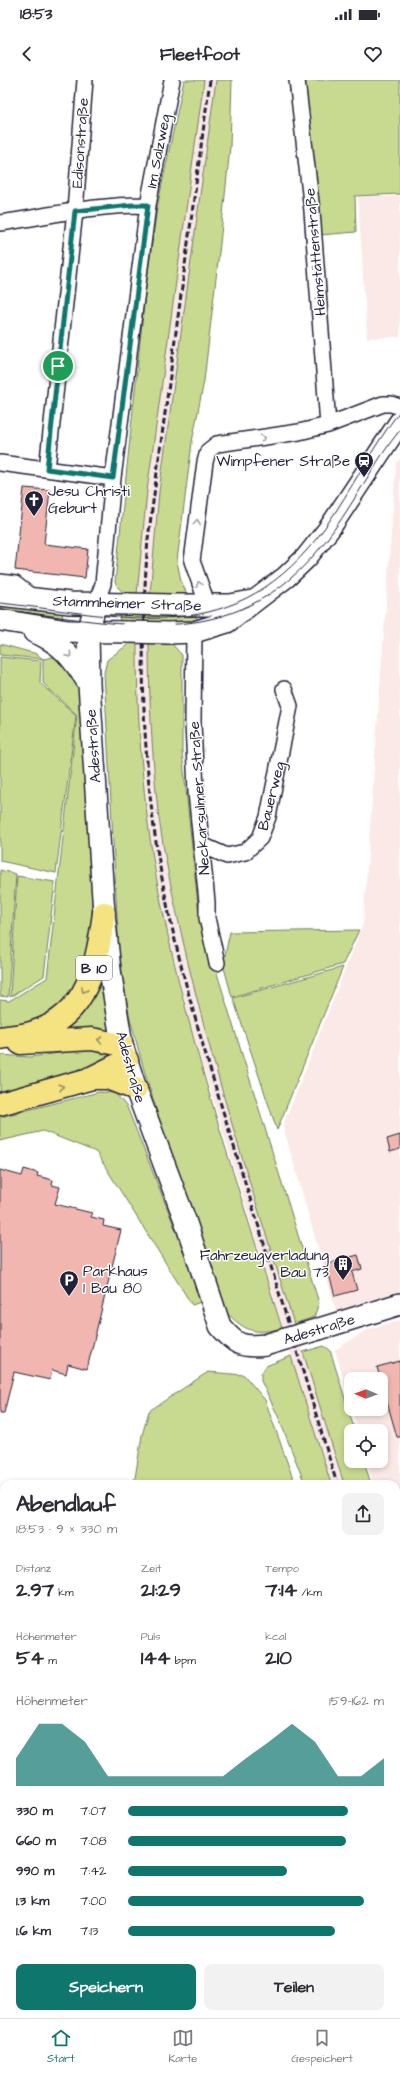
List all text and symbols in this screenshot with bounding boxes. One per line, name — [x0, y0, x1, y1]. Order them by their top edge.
text: 18:53 — [20, 4, 52, 25]
text: Fleetfoot — [160, 42, 240, 67]
icon: back — [16, 43, 38, 65]
icon: heart — [362, 43, 384, 65]
street label: Edisonstraße — [67, 97, 94, 189]
street label: Im Salzweg — [141, 112, 177, 190]
street label: Heimstättenstraße — [299, 187, 332, 317]
pin — [41, 349, 75, 383]
icon: arrive — [47, 355, 69, 377]
one-way arrow — [260, 434, 266, 443]
station icon: Wimpfener Straße — [353, 450, 375, 478]
place label: Wimpfener Straße — [216, 451, 350, 472]
place label: Jesu Christi Geburt — [48, 481, 130, 519]
church icon: Jesu Christi Geburt — [23, 489, 45, 517]
one-way arrow — [192, 519, 201, 525]
one-way arrow — [196, 580, 204, 587]
street label: Stammheimer Straße — [52, 590, 202, 617]
one-way arrow — [64, 651, 71, 658]
street label: Adestraße — [80, 708, 107, 783]
street label: Neckarsulmer Straße — [184, 720, 215, 876]
street label: Bauerweg — [253, 759, 291, 833]
road number: B 10 — [76, 956, 112, 980]
one-way arrow — [82, 986, 89, 993]
street label: Adestraße — [110, 1029, 151, 1105]
one-way arrow — [97, 1036, 103, 1045]
one-way arrow — [57, 1083, 64, 1092]
place label: Fahrzeugverladung Bau 73 — [200, 1245, 329, 1283]
building icon: Fahrzeugverladung Bau 73 — [332, 1253, 354, 1281]
place label: Parkhaus 1 Bau 80 — [83, 1261, 148, 1299]
parking icon: Parkhaus 1 Bau 80 — [58, 1269, 80, 1297]
street label: Adestraße — [281, 1309, 357, 1350]
north arrow — [344, 1372, 388, 1416]
map controls — [344, 1372, 388, 1468]
button: locate — [344, 1424, 388, 1468]
text: Abendlauf — [16, 1489, 116, 1520]
button: share — [342, 1493, 384, 1535]
text: 18:53 · 9 × 330 m — [16, 1520, 117, 1538]
text: Distanz — [16, 1561, 51, 1576]
text: Zeit — [141, 1561, 161, 1576]
text: Tempo — [265, 1561, 299, 1576]
text: 2.97 — [16, 1576, 54, 1604]
text: 21:29 — [141, 1576, 181, 1604]
text: 7:14 — [265, 1576, 297, 1604]
text: km — [54, 1585, 74, 1600]
text: /km — [297, 1585, 322, 1600]
text: Höhenmeter — [16, 1629, 77, 1644]
text: Puls — [141, 1629, 161, 1644]
text: kcal — [265, 1629, 286, 1644]
text: 54 — [16, 1644, 44, 1672]
text: 144 — [141, 1644, 170, 1672]
text: 210 — [265, 1644, 292, 1672]
text: m — [44, 1653, 57, 1668]
text: bpm — [170, 1653, 196, 1668]
text: Höhenmeter — [16, 1692, 88, 1710]
text: 159–162 m — [329, 1692, 384, 1710]
text: 330 m — [16, 1802, 53, 1820]
text: 7:07 — [80, 1802, 106, 1820]
text: 660 m — [16, 1832, 56, 1850]
text: 7:08 — [80, 1832, 107, 1850]
text: 990 m — [16, 1862, 54, 1880]
text: 7:42 — [80, 1862, 106, 1880]
text: 1.3 km — [16, 1892, 49, 1910]
text: 7:00 — [80, 1892, 107, 1910]
text: 1.6 km — [16, 1922, 51, 1940]
text: 7:13 — [80, 1922, 98, 1940]
button: Speichern — [16, 1964, 196, 2010]
button: Teilen — [204, 1964, 384, 2010]
tab: Start — [47, 2027, 75, 2066]
tab: Karte — [169, 2027, 197, 2066]
tab: Gespeichert — [291, 2027, 353, 2066]

